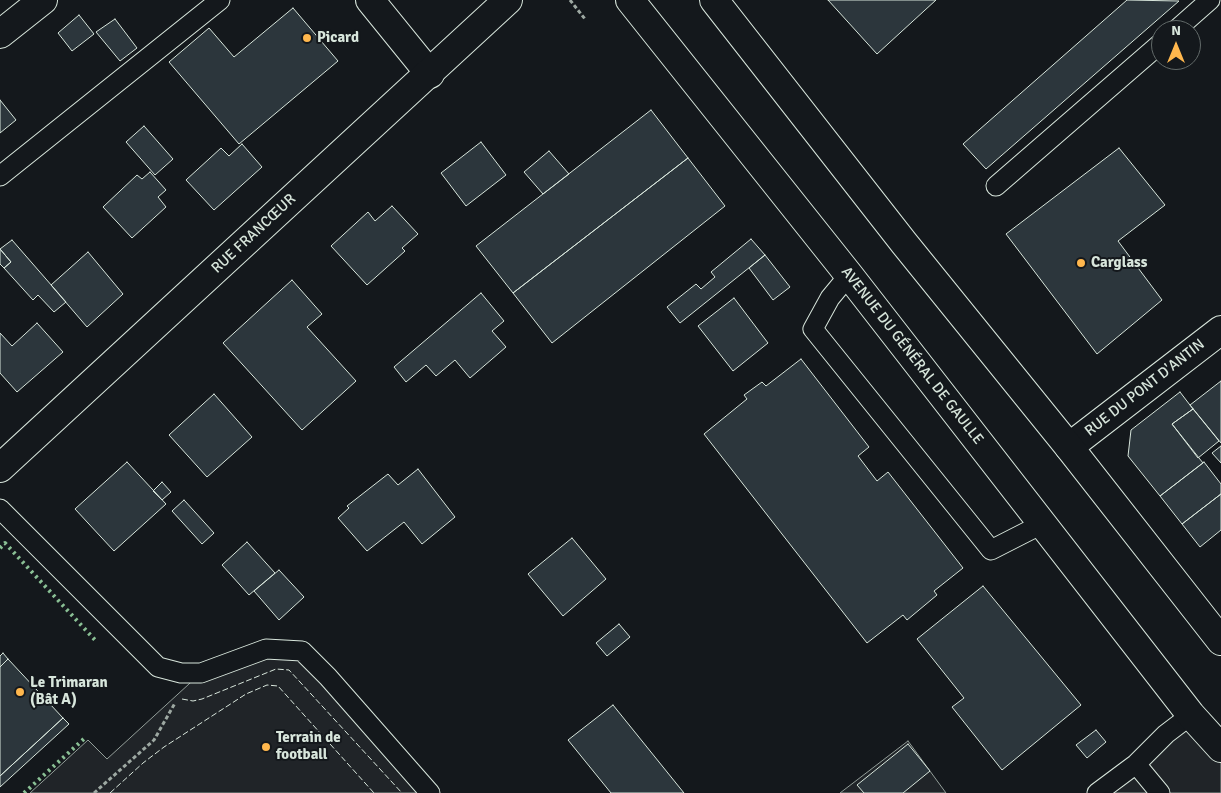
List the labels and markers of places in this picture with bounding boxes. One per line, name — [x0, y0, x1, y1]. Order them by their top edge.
place label: Picard — [317, 29, 359, 47]
marker: Picard — [301, 32, 313, 44]
place label: Carglass — [1091, 254, 1147, 272]
marker: Carglass — [1075, 257, 1087, 269]
place label: Le Trimaran (Bât A) — [30, 674, 108, 709]
marker: Le Trimaran (Bât A) — [14, 686, 26, 698]
place label: Terrain de football — [276, 729, 341, 764]
marker: Terrain de football — [260, 741, 272, 753]

